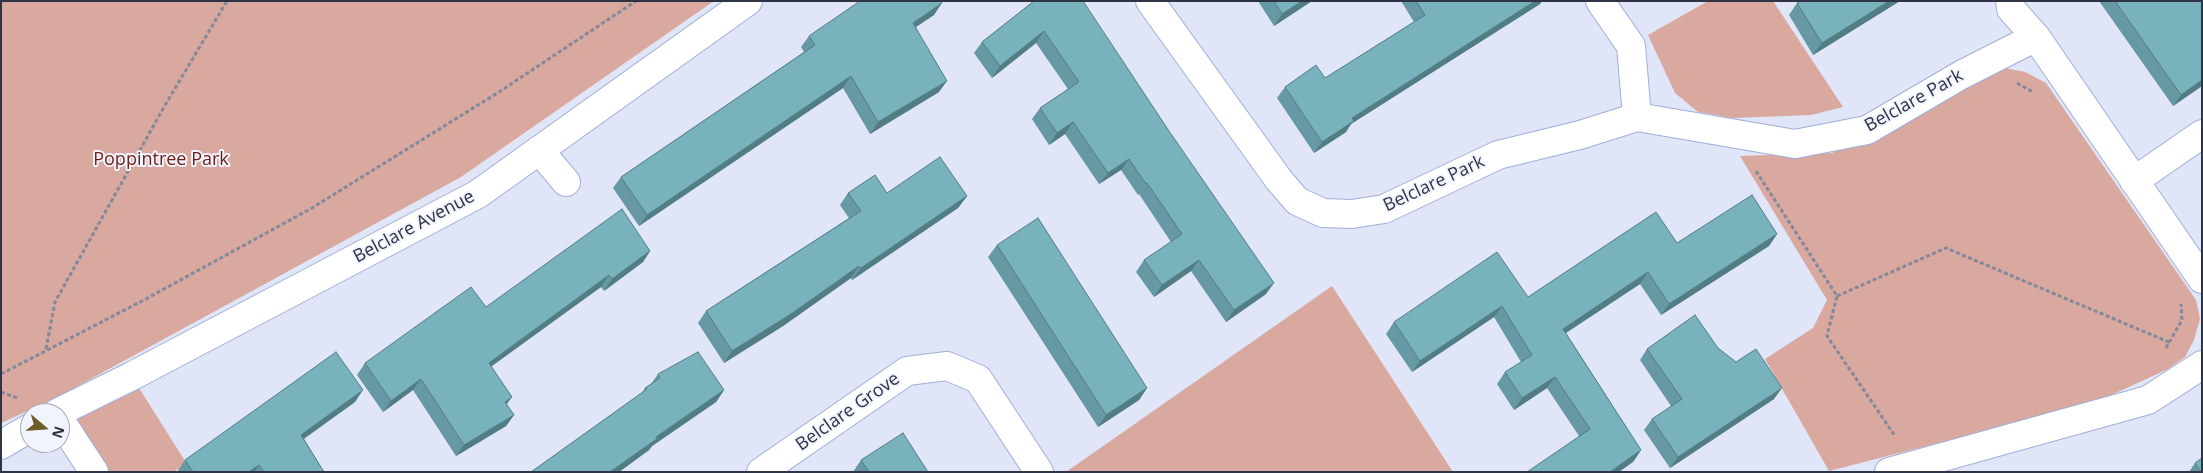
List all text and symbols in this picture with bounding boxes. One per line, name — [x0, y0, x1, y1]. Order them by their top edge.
street label: Belclare Park — [1861, 65, 1967, 137]
park label: Poppintree Park — [93, 149, 229, 171]
street label: Belclare Park — [1380, 151, 1488, 217]
street label: Belclare Avenue — [350, 186, 478, 268]
street label: Belclare Grove — [792, 368, 904, 456]
north arrow — [20, 403, 70, 453]
text: N — [48, 424, 70, 441]

